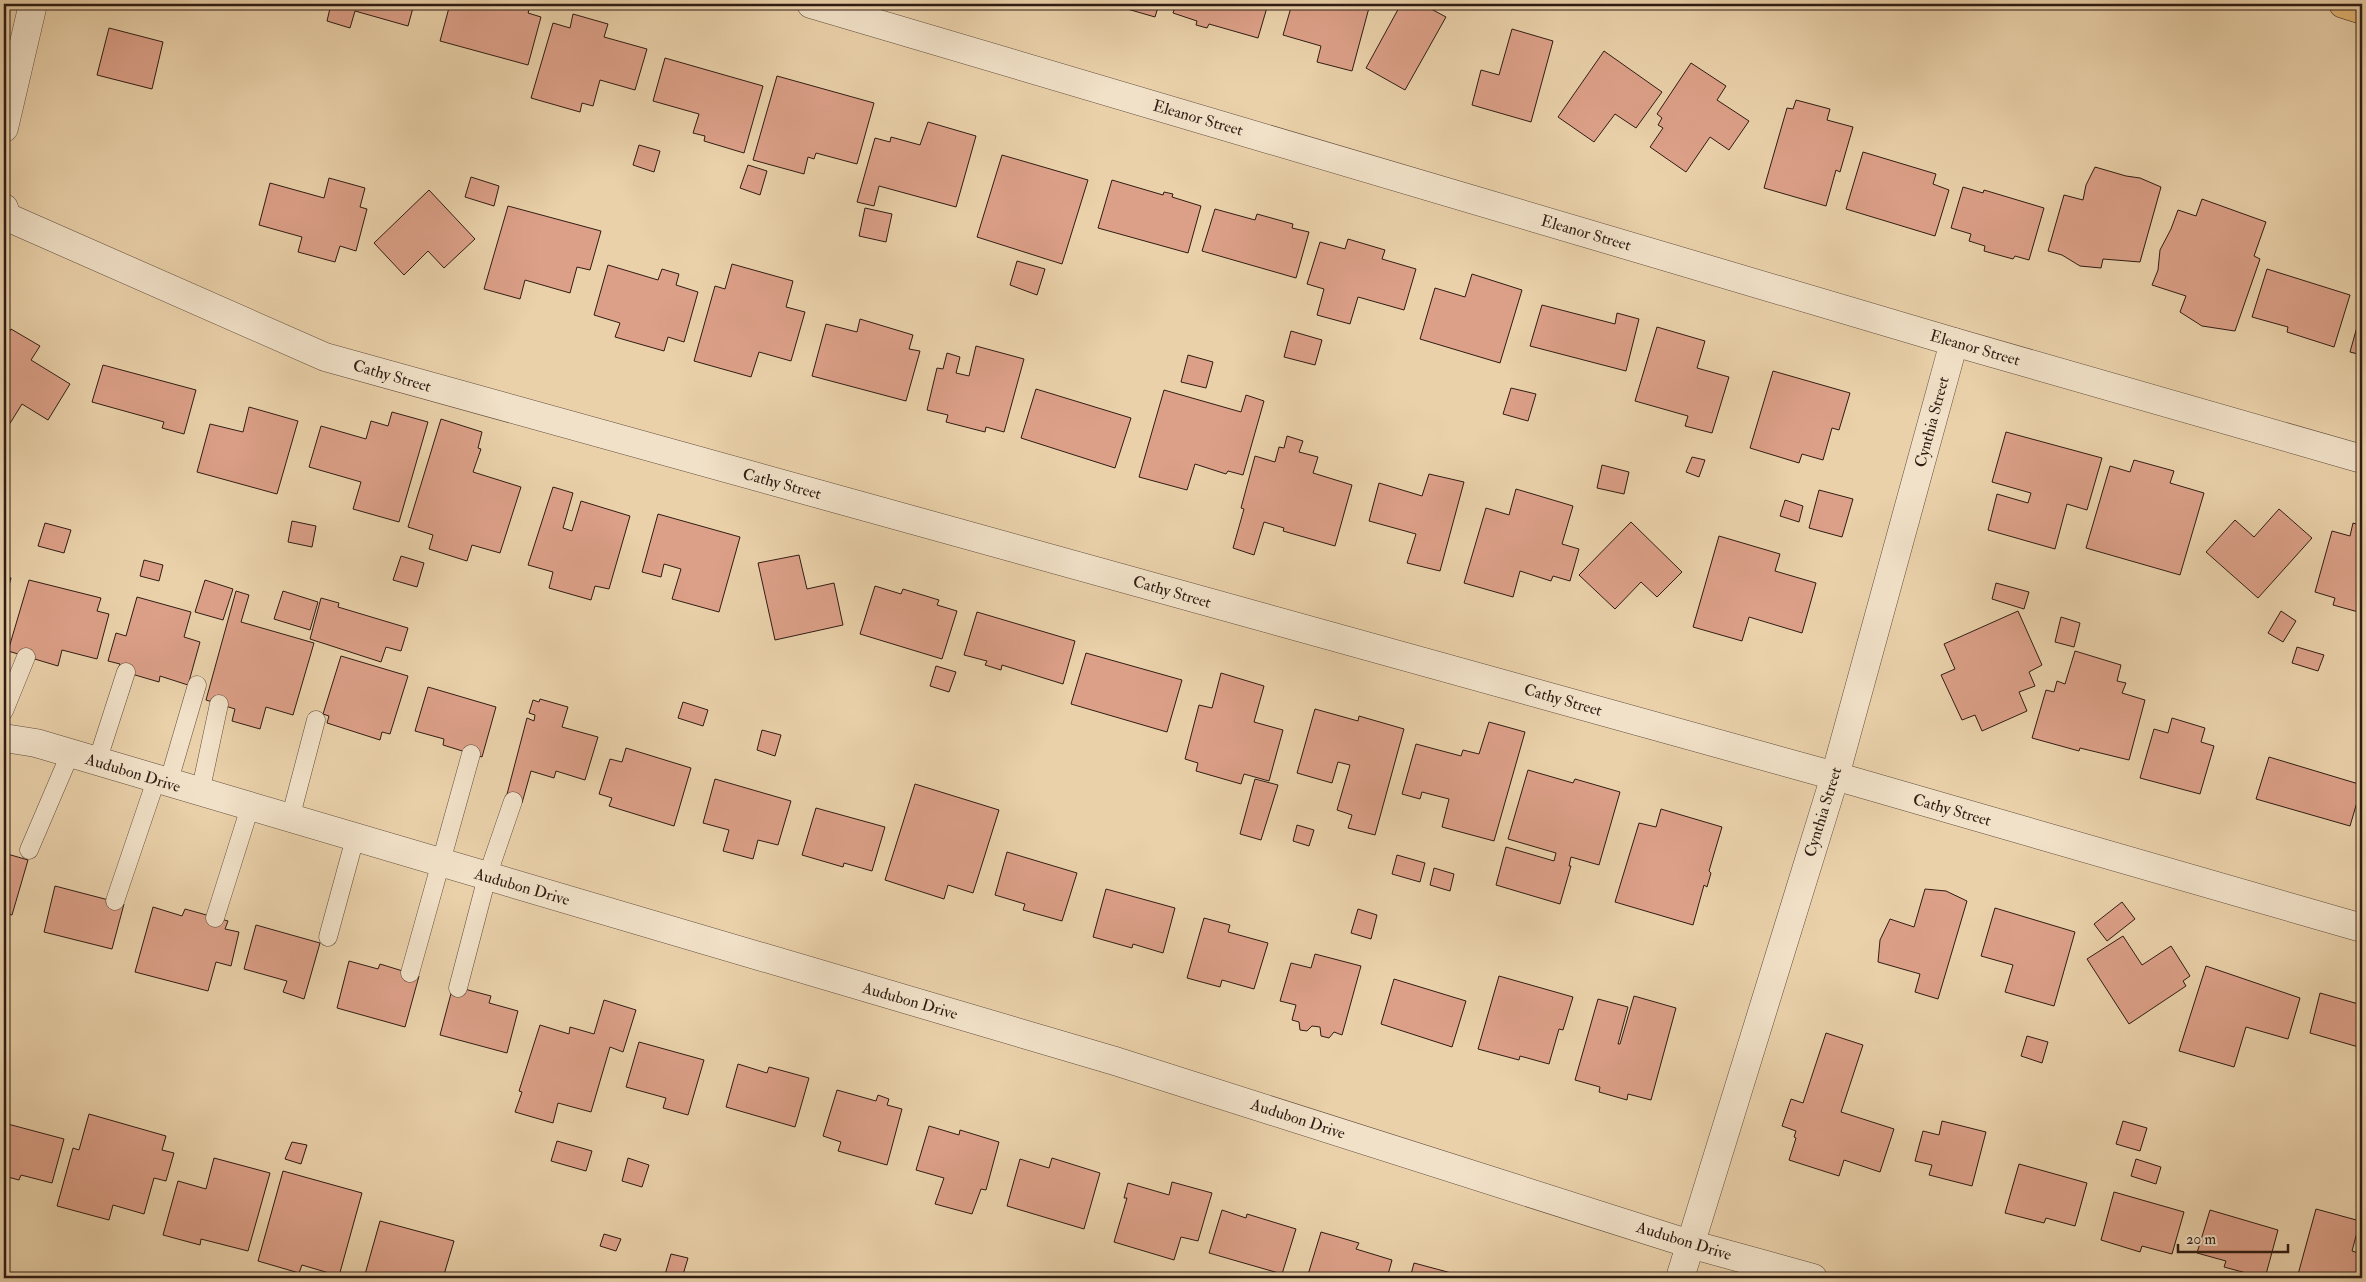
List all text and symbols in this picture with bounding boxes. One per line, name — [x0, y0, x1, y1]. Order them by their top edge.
street label: Eleanor Street — [1151, 96, 1245, 140]
street label: Eleanor Street — [1539, 211, 1633, 255]
street label: Eleanor Street — [1928, 326, 2022, 370]
street label: Cathy Street — [351, 355, 433, 397]
street label: Cynthia Street — [1910, 374, 1954, 470]
street label: Cathy Street — [740, 464, 824, 504]
street label: Cathy Street — [1131, 571, 1213, 613]
street label: Cathy Street — [1522, 679, 1604, 721]
street label: Audubon Drive — [82, 749, 183, 797]
street label: Cynthia Street — [1800, 765, 1846, 859]
street label: Cathy Street — [1911, 789, 1993, 831]
street label: Audubon Drive — [471, 864, 572, 910]
street label: Audubon Drive — [859, 978, 960, 1024]
street label: Audubon Drive — [1247, 1094, 1348, 1144]
street label: Audubon Drive — [1633, 1217, 1734, 1265]
scale bar — [2178, 1222, 2288, 1254]
text: 20 m — [2186, 1230, 2216, 1249]

